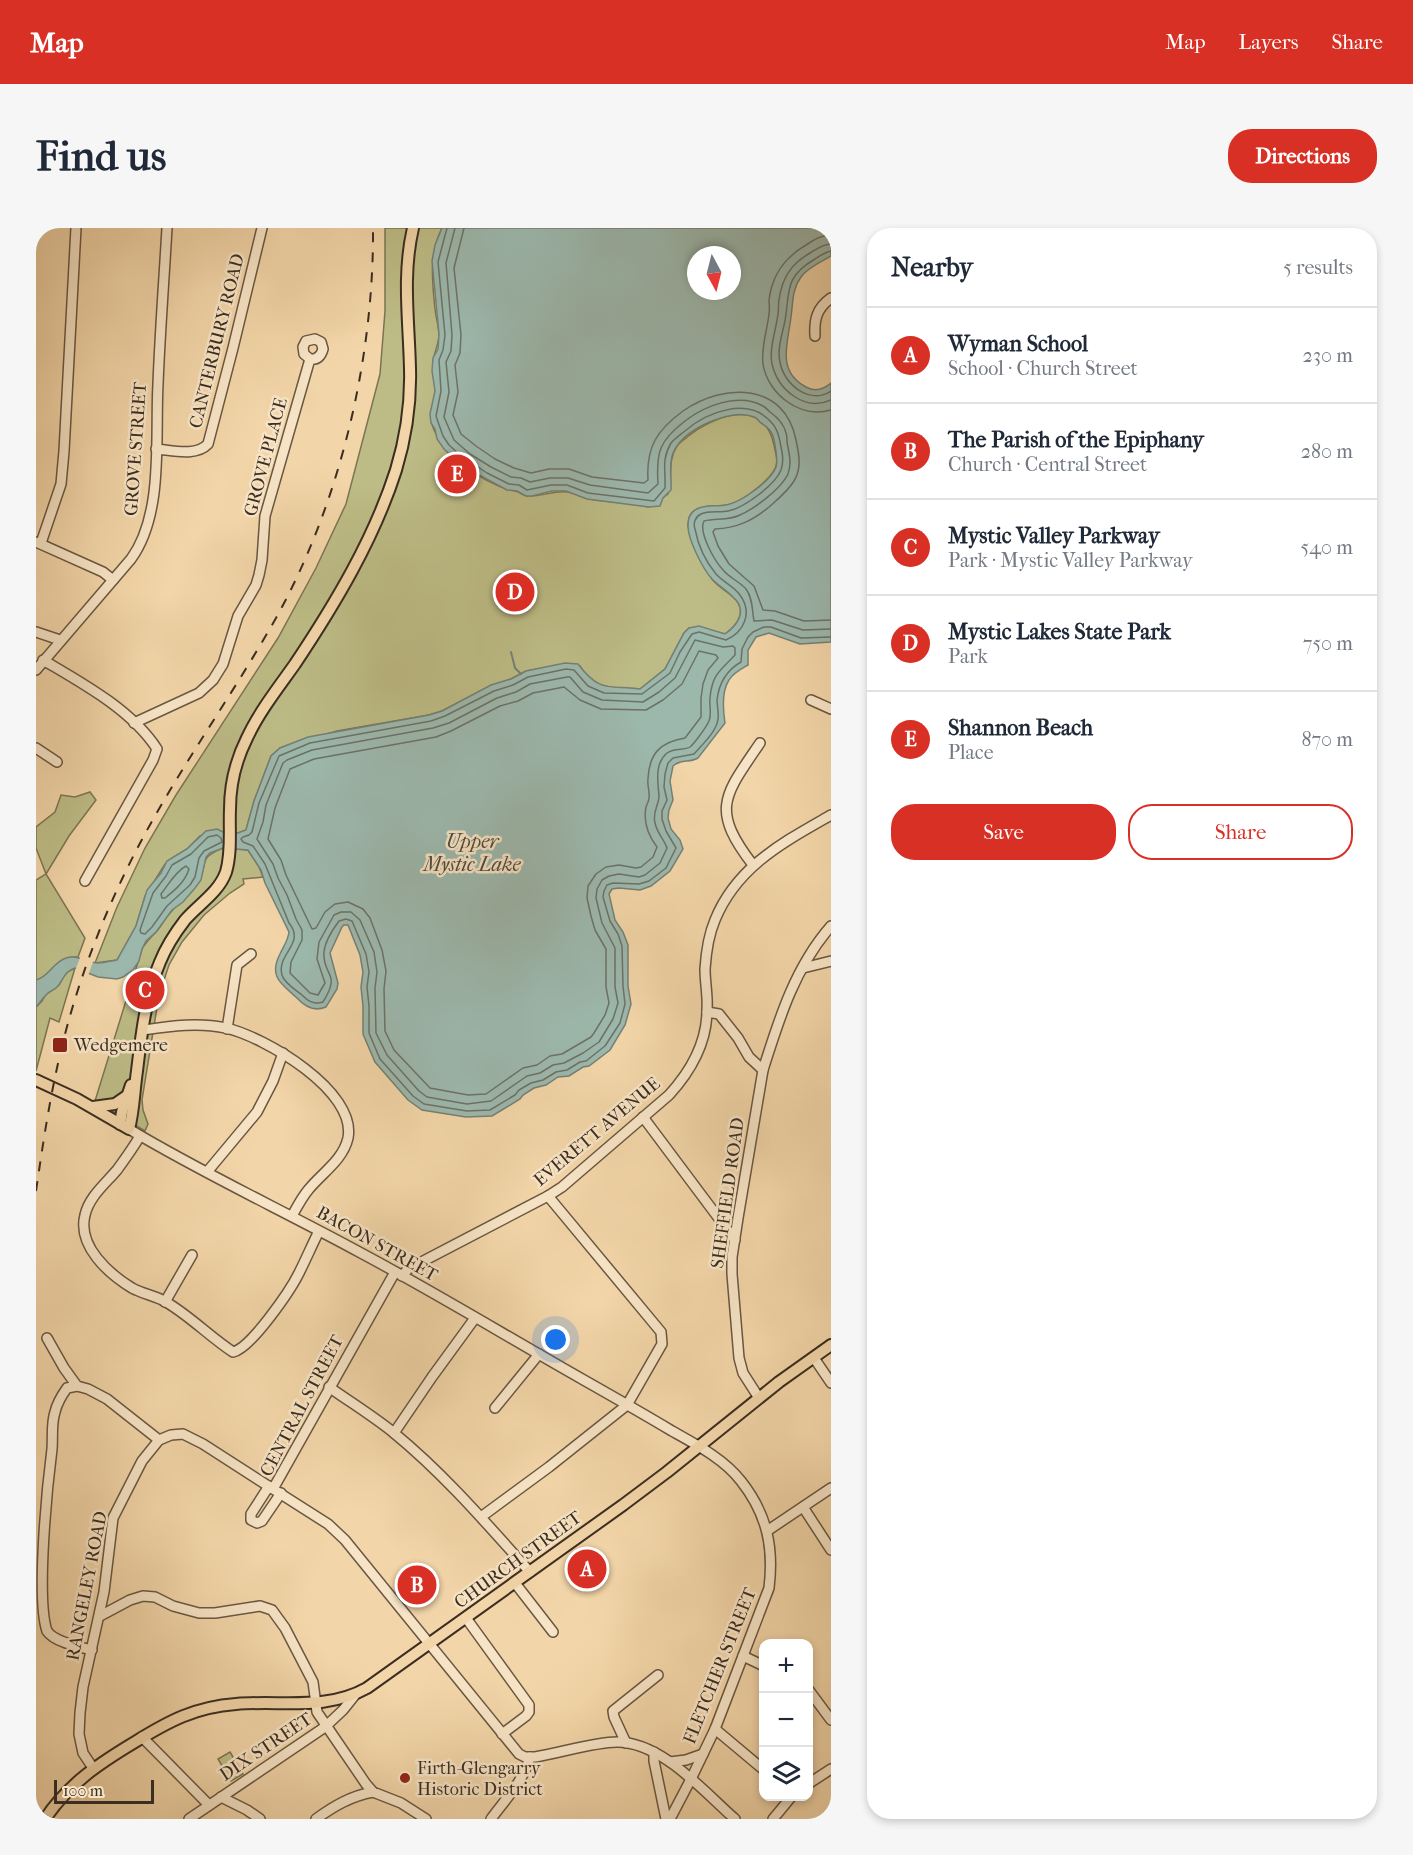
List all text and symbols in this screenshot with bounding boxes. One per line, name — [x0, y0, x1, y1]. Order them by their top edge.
text: Map — [30, 26, 84, 59]
text: Map — [1165, 30, 1206, 54]
text: Layers — [1239, 30, 1298, 54]
text: Share — [1331, 30, 1383, 54]
button: Directions — [1228, 129, 1377, 183]
text: Find us — [36, 132, 166, 181]
north arrow — [687, 246, 741, 300]
street label: CANTERBURY ROAD — [185, 252, 249, 430]
text: Nearby — [891, 252, 973, 283]
text: 5 results — [1283, 256, 1353, 279]
text: Wyman School — [948, 331, 1088, 357]
text: A — [904, 344, 917, 367]
text: 230 m — [1303, 344, 1353, 367]
text: School · Church Street — [948, 357, 1138, 380]
street label: GROVE STREET — [121, 380, 151, 517]
street label: GROVE PLACE — [240, 395, 292, 519]
text: The Parish of the Epiphany — [948, 427, 1204, 453]
text: B — [904, 440, 917, 463]
text: 280 m — [1301, 440, 1353, 463]
pin: E — [438, 452, 476, 496]
text: Church · Central Street — [948, 453, 1147, 476]
text: Mystic Valley Parkway — [948, 523, 1160, 549]
text: C — [904, 536, 917, 559]
text: 540 m — [1301, 536, 1353, 559]
text: Park · Mystic Valley Parkway — [948, 549, 1193, 572]
pin: D — [496, 570, 534, 614]
text: Mystic Lakes State Park — [948, 619, 1171, 645]
text: D — [903, 632, 918, 655]
text: 750 m — [1303, 632, 1353, 655]
text: Park — [948, 645, 988, 668]
text: Shannon Beach — [948, 715, 1093, 741]
text: E — [904, 728, 917, 751]
text: 870 m — [1301, 728, 1353, 751]
text: Place — [948, 741, 994, 764]
button: Save — [891, 804, 1116, 860]
button: Share — [1128, 804, 1353, 860]
water label: Upper Mystic Lake — [421, 830, 521, 876]
pin: C — [126, 968, 164, 1012]
place label: Wedgemere — [73, 1035, 168, 1056]
marker: Wedgemere — [51, 1036, 69, 1054]
street label: EVERETT AVENUE — [530, 1073, 664, 1191]
street label: SHEFFIELD ROAD — [707, 1116, 749, 1270]
street label: BACON STREET — [313, 1202, 442, 1286]
your location — [541, 1325, 570, 1354]
street label: CENTRAL STREET — [256, 1331, 349, 1480]
street label: CHURCH STREET — [450, 1506, 586, 1613]
street label: RANGELEY ROAD — [62, 1510, 112, 1662]
pin: A — [568, 1546, 606, 1592]
pin: B — [398, 1562, 436, 1608]
street label: FLETCHER STREET — [679, 1584, 761, 1747]
map controls — [759, 1639, 813, 1801]
button: + — [759, 1639, 813, 1693]
button: − — [759, 1693, 813, 1747]
street label: DIX STREET — [216, 1708, 317, 1786]
button: layers — [759, 1747, 813, 1801]
place label: Firth-Glengarry Historic District — [417, 1758, 543, 1800]
marker: Firth-Glengarry Historic District — [398, 1771, 412, 1785]
scale bar — [54, 1777, 154, 1804]
text: 100 m — [63, 1781, 103, 1800]

